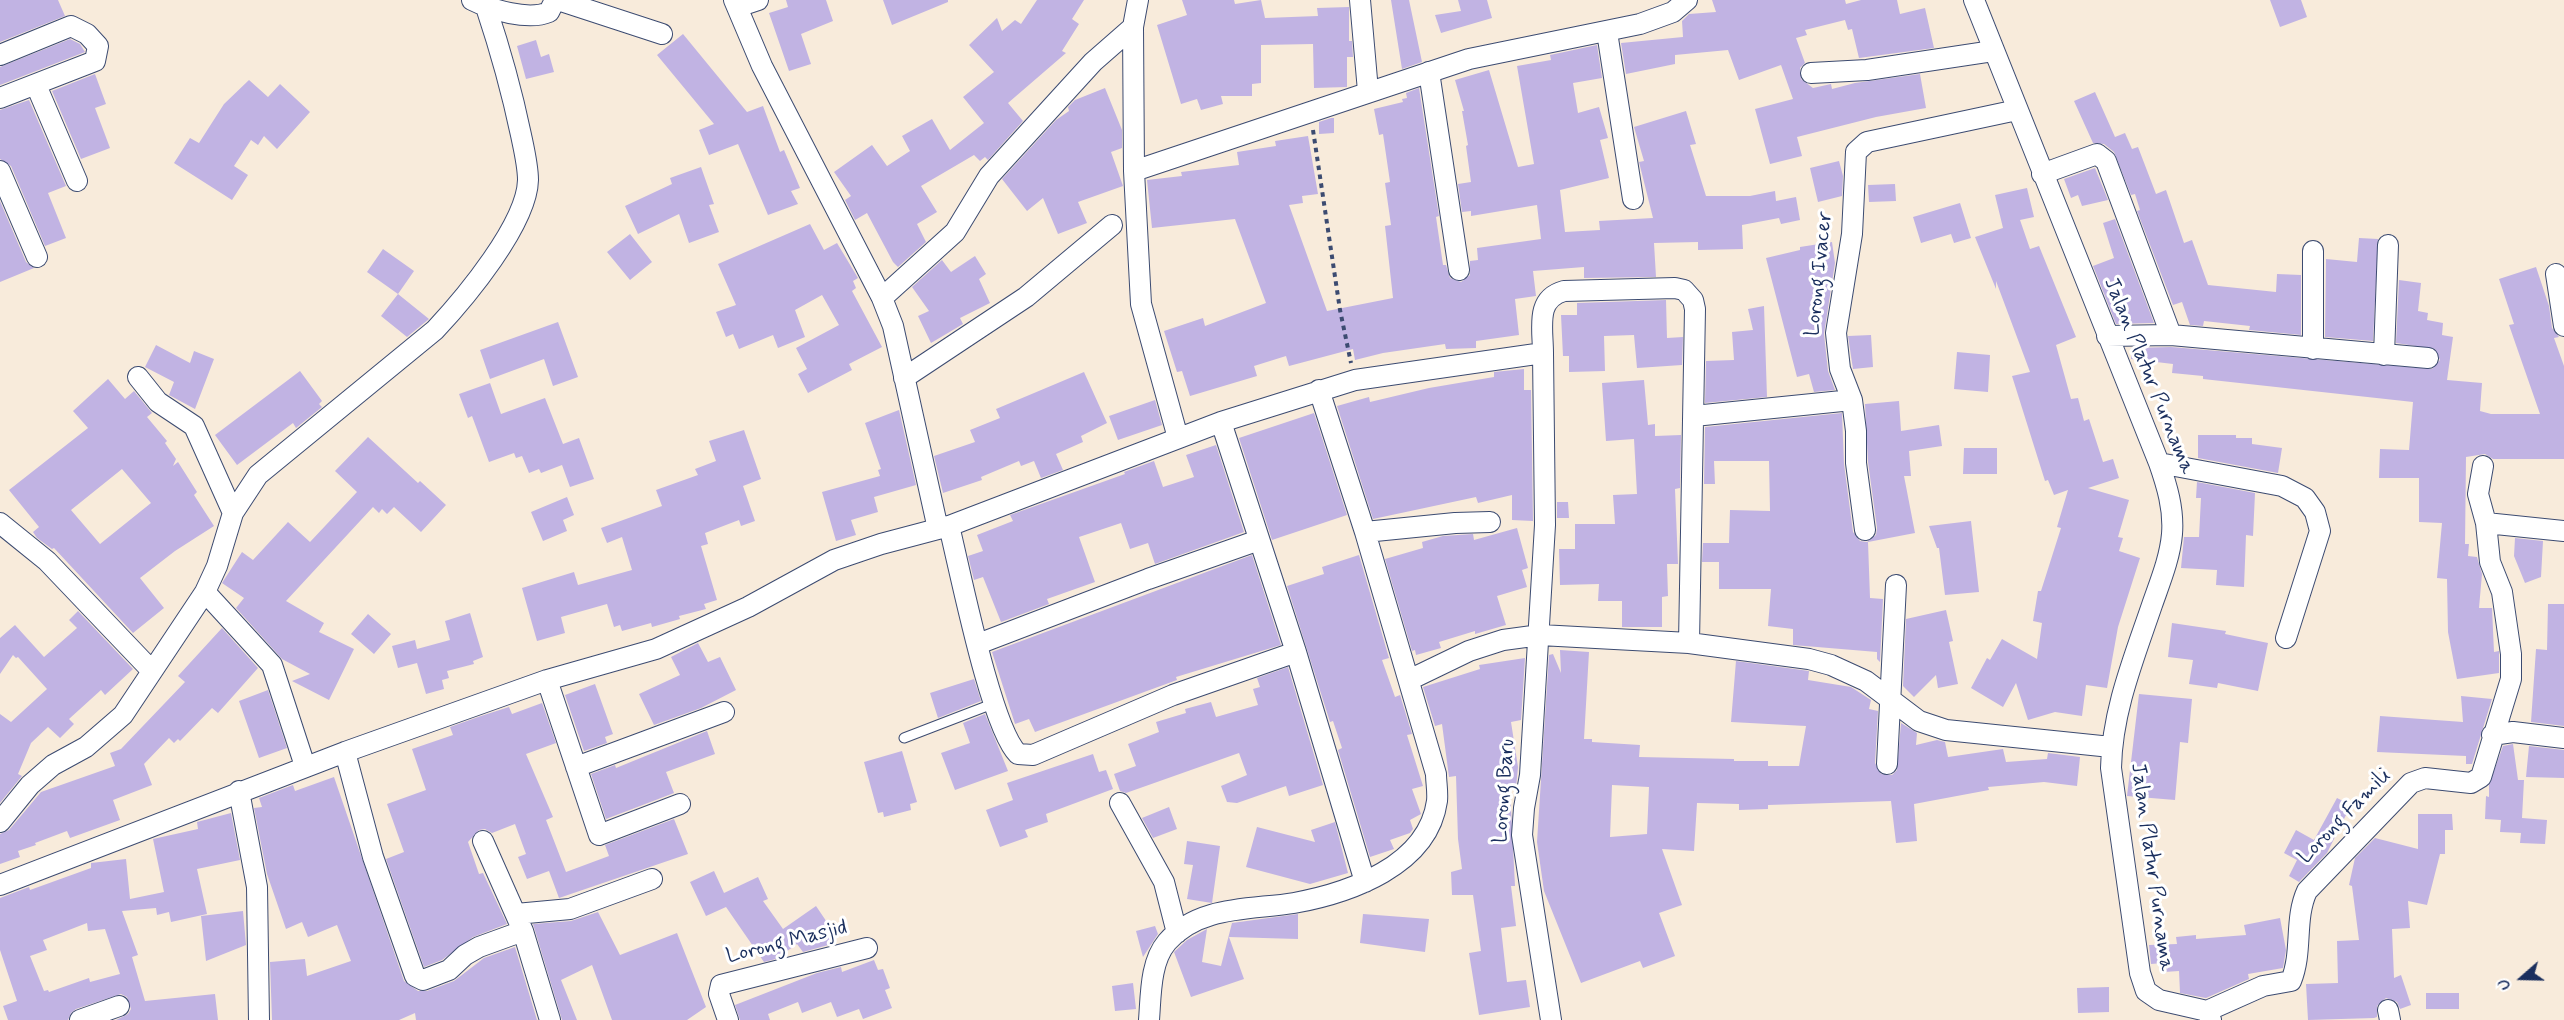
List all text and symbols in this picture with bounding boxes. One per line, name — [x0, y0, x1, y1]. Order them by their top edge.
street label: Lorong Ivacer — [1801, 210, 1839, 338]
street label: Jalan Platur Purnama — [2097, 274, 2199, 478]
street label: Lorong Baru — [1489, 738, 1521, 844]
street label: Jalan Platur Purnama — [2124, 761, 2178, 973]
street label: Lorong Famili — [2293, 764, 2397, 870]
street label: Lorong Masjid — [724, 916, 850, 970]
north arrow — [2492, 948, 2552, 1008]
text: U — [2493, 976, 2516, 993]

